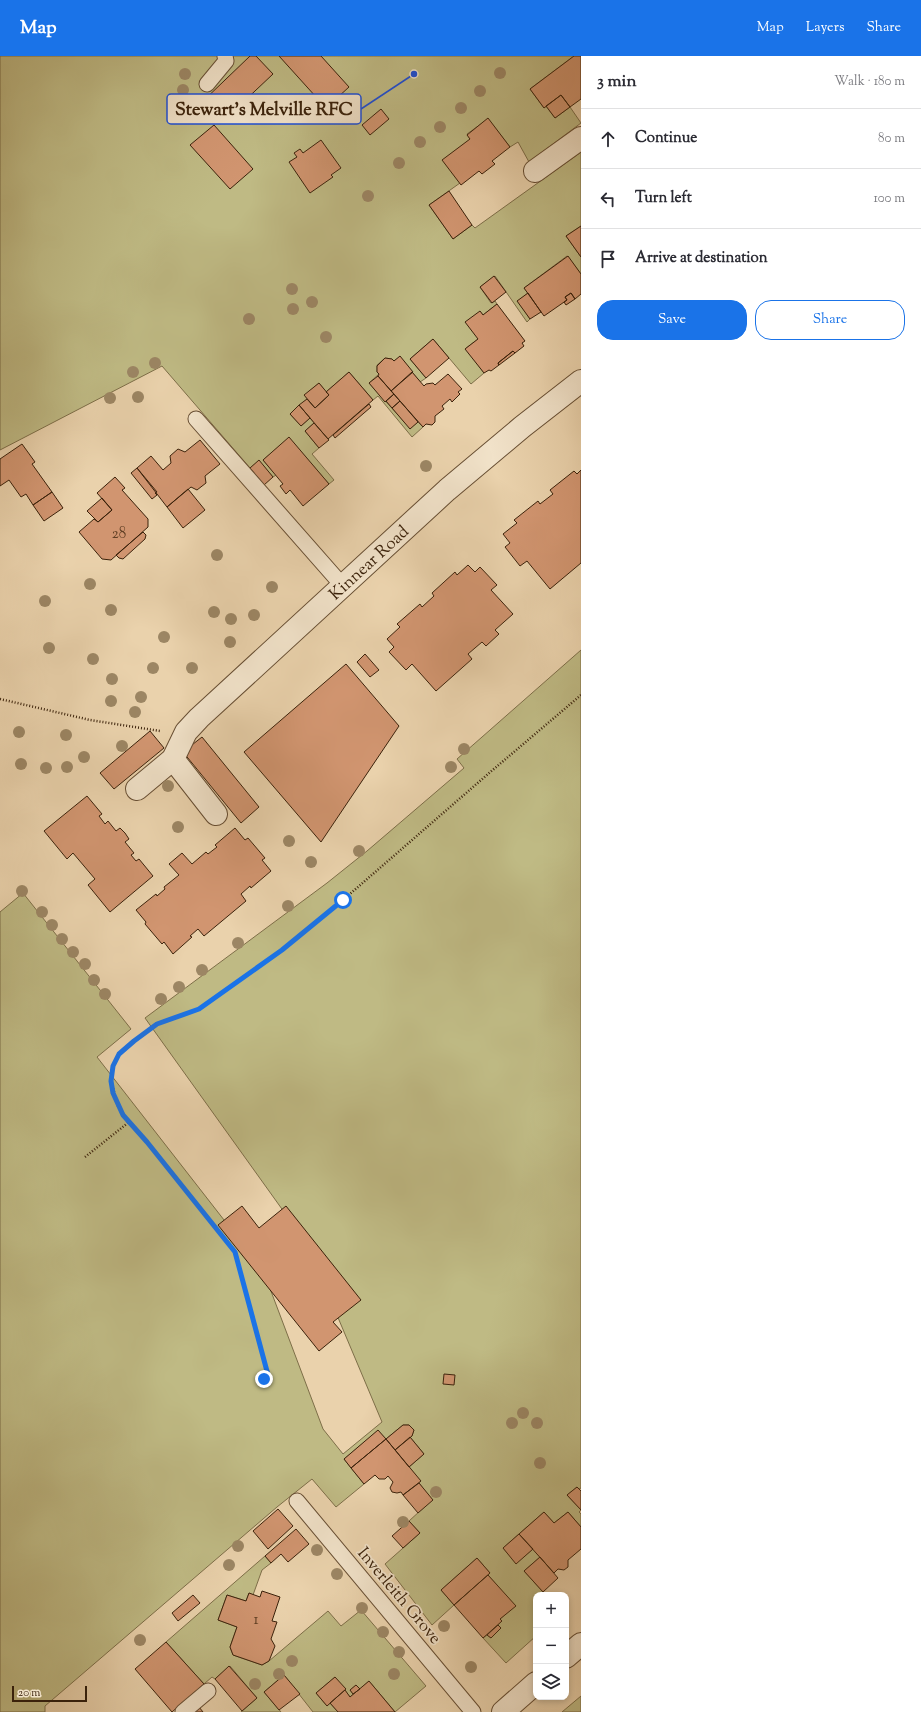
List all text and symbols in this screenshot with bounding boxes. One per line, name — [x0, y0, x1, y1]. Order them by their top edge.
text: Map — [20, 15, 57, 42]
text: Map — [757, 18, 784, 38]
text: Layers — [806, 18, 844, 38]
text: Share — [866, 18, 901, 38]
text: 3 min — [597, 70, 636, 94]
text: Walk · 180 m — [834, 73, 905, 91]
callout: Stewart's Melville RFC — [167, 94, 361, 124]
text: Stewart's Melville RFC — [175, 98, 353, 124]
icon: ahead — [597, 128, 619, 150]
text: Continue — [635, 128, 697, 149]
text: 80 m — [878, 130, 905, 148]
icon: left — [597, 188, 619, 210]
text: Turn left — [635, 188, 692, 209]
text: 100 m — [873, 190, 905, 208]
icon: arrive — [597, 248, 619, 270]
text: Arrive at destination — [635, 248, 768, 269]
button: Save — [597, 300, 747, 340]
button: Share — [755, 300, 905, 340]
street label: Kinnear Road — [324, 521, 415, 607]
house number: 28 — [112, 524, 126, 545]
route start — [334, 891, 352, 909]
route end — [255, 1370, 273, 1388]
street label: Inverleith Grove — [351, 1543, 446, 1650]
map controls — [533, 1592, 569, 1700]
button: + — [533, 1592, 569, 1628]
house number: 1 — [253, 1610, 259, 1631]
button: − — [533, 1628, 569, 1664]
button: layers — [533, 1664, 569, 1700]
scale bar — [12, 1684, 87, 1703]
text: 20 m — [18, 1685, 40, 1701]

